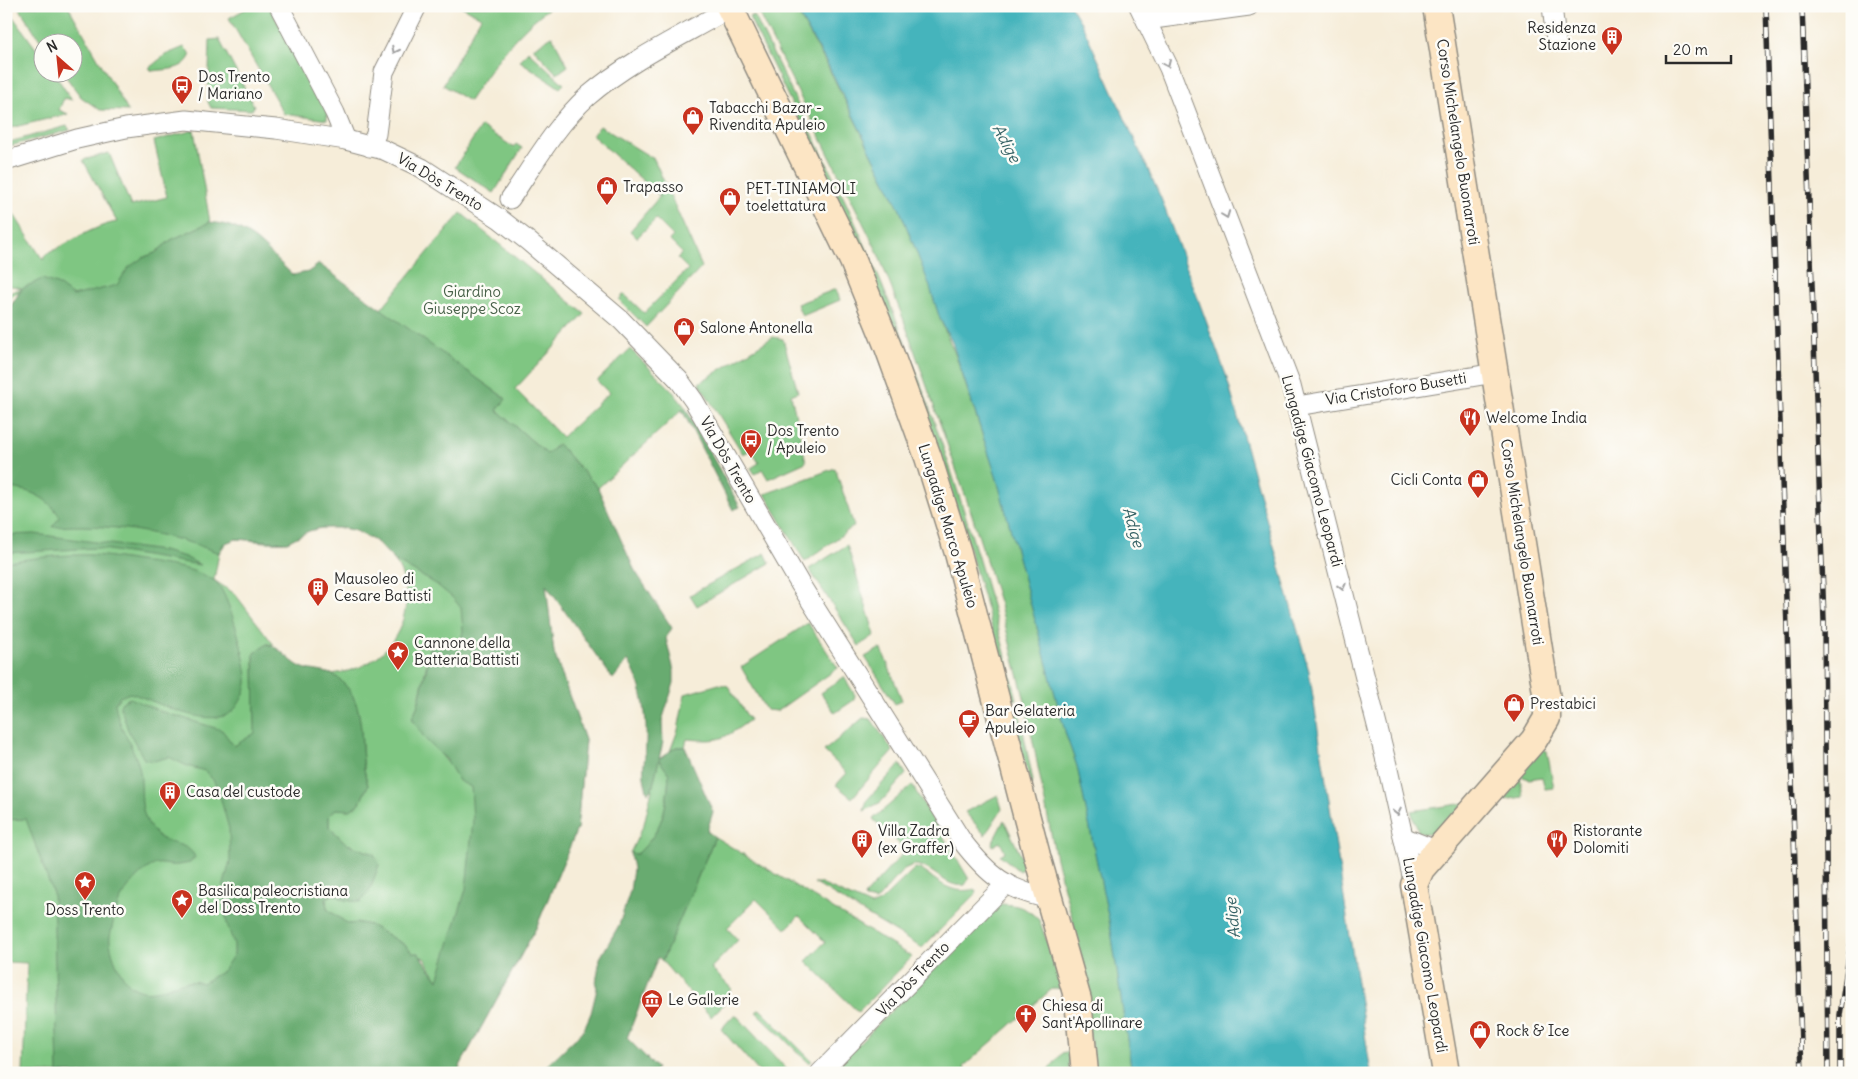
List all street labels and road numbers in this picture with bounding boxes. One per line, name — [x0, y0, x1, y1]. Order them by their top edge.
street label: Corso Michelangelo Buonarroti — [1433, 38, 1484, 246]
street label: Via Dòs Trento — [394, 148, 487, 215]
street label: Via Cristoforo Busetti — [1324, 368, 1468, 409]
street label: Lungadige Giacomo Leopardi — [1278, 373, 1347, 569]
street label: Via Dòs Trento — [696, 413, 761, 506]
street label: Corso Michelangelo Buonarroti — [1497, 438, 1548, 646]
street label: Lungadige Marco Apuleio — [914, 441, 983, 610]
street label: Lungadige Giacomo Leopardi — [1399, 856, 1452, 1054]
street label: Via Dòs Trento — [872, 937, 953, 1020]

